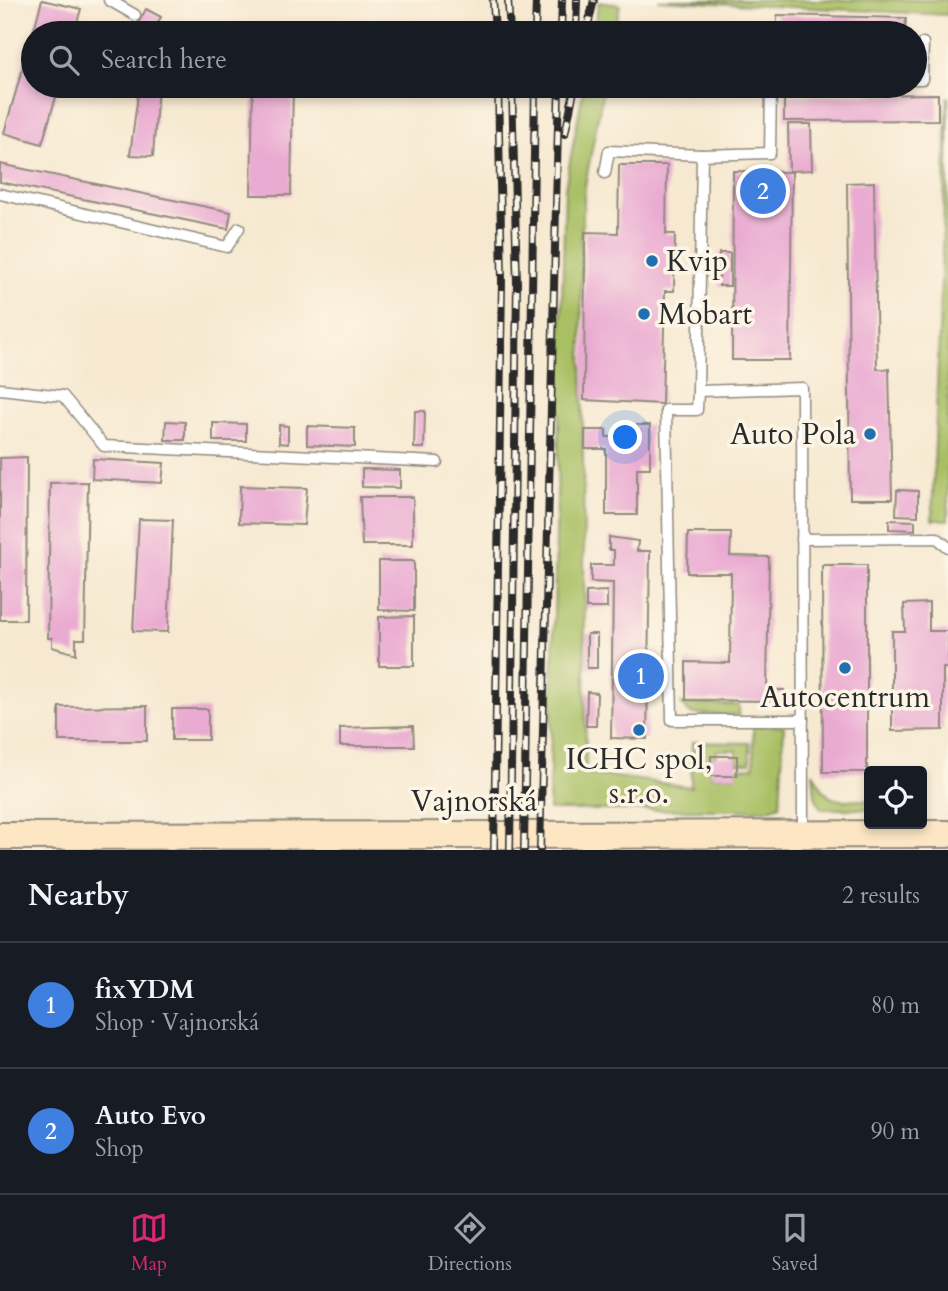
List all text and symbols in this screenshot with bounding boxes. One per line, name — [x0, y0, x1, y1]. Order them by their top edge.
search box — [21, 21, 927, 98]
icon: search — [45, 41, 83, 79]
text: Search here — [101, 42, 227, 77]
pin: 2 — [740, 165, 786, 217]
place label: Kvip — [666, 241, 728, 282]
marker: Kvip — [644, 253, 660, 269]
place label: Mobart — [658, 294, 752, 335]
marker: Mobart — [636, 306, 652, 322]
place label: Auto Pola — [730, 414, 856, 455]
your location — [608, 420, 642, 454]
marker: Auto Pola — [862, 426, 878, 442]
pin: 1 — [618, 650, 664, 702]
marker: Autocentrum — [837, 660, 853, 676]
place label: Autocentrum — [760, 677, 931, 718]
marker: ICHC spol, s.r.o. — [631, 722, 647, 738]
place label: ICHC spol, s.r.o. — [566, 739, 712, 814]
map controls — [864, 766, 927, 829]
button: locate — [864, 766, 927, 829]
street label: Vajnorská — [411, 781, 537, 822]
text: Nearby — [28, 875, 129, 916]
text: 2 results — [842, 880, 920, 911]
text: fixYDM — [95, 972, 195, 1007]
text: 1 — [45, 990, 57, 1021]
text: 80 m — [871, 990, 920, 1021]
text: Shop · Vajnorská — [95, 1007, 259, 1038]
text: Auto Evo — [95, 1098, 206, 1133]
text: 2 — [45, 1116, 57, 1147]
text: 90 m — [871, 1116, 920, 1147]
text: Shop — [95, 1133, 144, 1164]
tab: Map — [130, 1209, 168, 1277]
tab: Directions — [428, 1209, 512, 1277]
tab: Saved — [772, 1209, 818, 1277]

